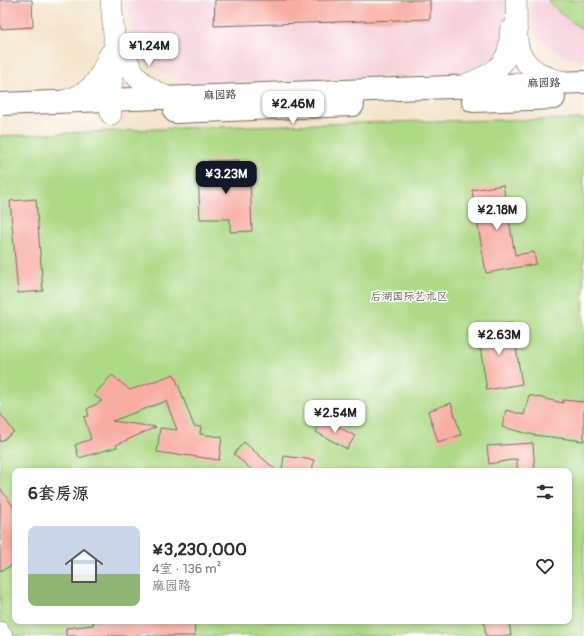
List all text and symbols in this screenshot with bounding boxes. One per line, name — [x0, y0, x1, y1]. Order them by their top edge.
pin: ¥1.24M — [116, 33, 182, 67]
text: ¥1.24M — [128, 38, 170, 54]
street label: 麻园路 — [527, 76, 561, 90]
street label: 麻园路 — [203, 88, 237, 102]
pin: ¥2.46M — [260, 91, 326, 125]
text: ¥2.46M — [271, 96, 315, 112]
pin: ¥3.23M — [193, 161, 259, 195]
text: ¥3.23M — [205, 166, 247, 182]
pin: ¥2.18M — [464, 197, 530, 231]
text: ¥2.18M — [477, 202, 517, 218]
park label: 后湖国际艺术区 — [371, 290, 448, 303]
pin: ¥2.63M — [466, 322, 532, 356]
text: ¥2.63M — [477, 327, 521, 343]
pin: ¥2.54M — [302, 400, 368, 434]
text: ¥2.54M — [313, 405, 357, 421]
icon: filters — [534, 481, 556, 503]
text: 6套房源 — [28, 483, 89, 504]
text: ¥3,230,000 — [152, 539, 247, 560]
icon: home — [60, 542, 108, 590]
icon: heart — [534, 555, 556, 577]
text: 4室 · 136 m² — [152, 561, 221, 577]
text: 麻园路 — [152, 578, 191, 594]

